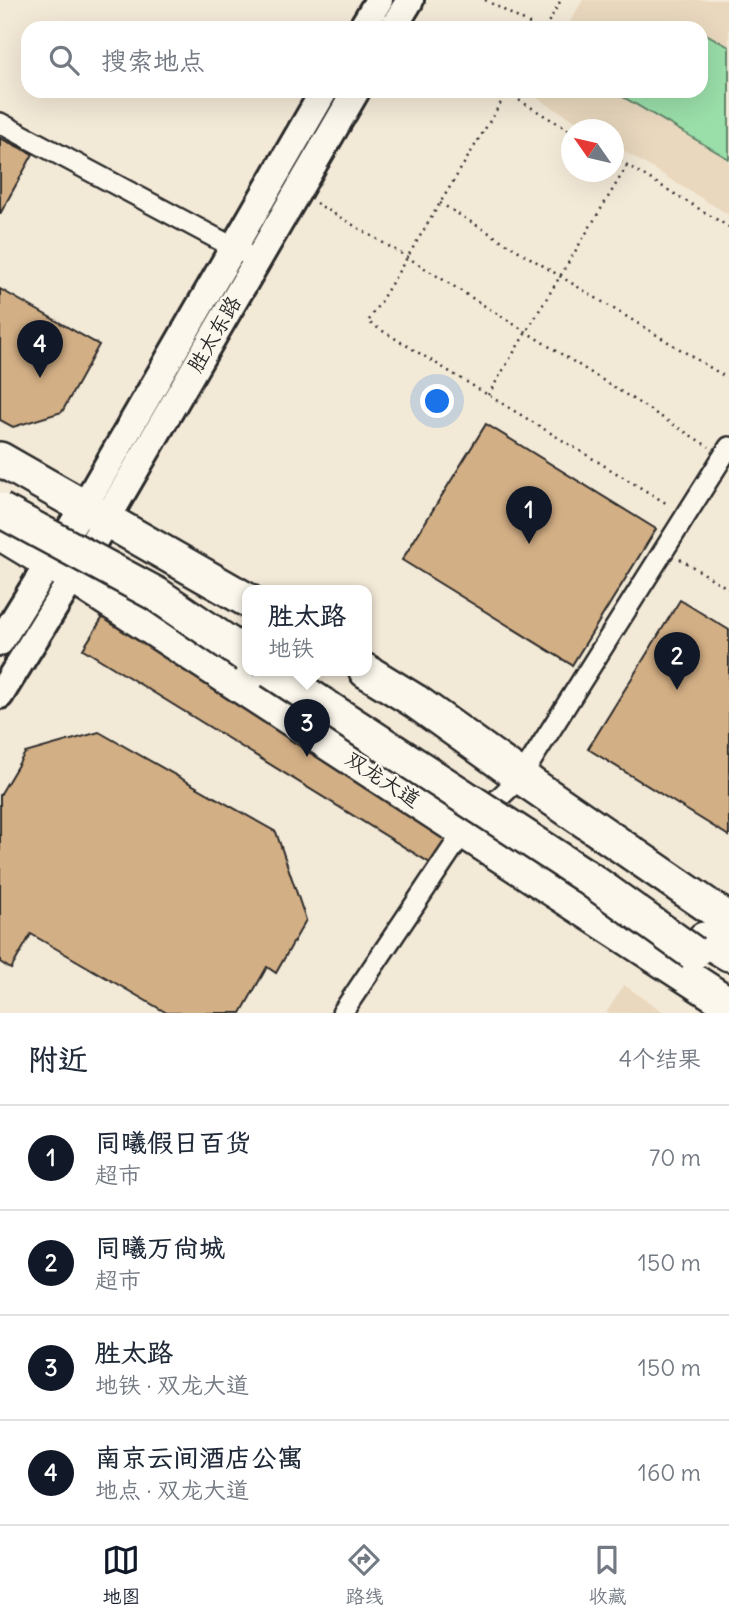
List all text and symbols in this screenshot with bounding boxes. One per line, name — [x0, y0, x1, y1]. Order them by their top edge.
search box — [21, 21, 708, 98]
icon: search — [45, 41, 83, 79]
text: 搜索地点 — [101, 44, 205, 77]
north arrow — [561, 119, 624, 182]
street label: 胜太东路 — [181, 291, 247, 377]
pin: 4 — [17, 320, 63, 378]
your location — [420, 384, 454, 418]
pin: 1 — [506, 486, 552, 544]
popup — [242, 585, 372, 676]
text: 胜太路 — [268, 599, 346, 632]
pin: 2 — [654, 632, 700, 690]
text: 地铁 — [268, 633, 314, 662]
pin: 3 — [284, 699, 330, 757]
street label: 双龙大道 — [340, 745, 426, 813]
text: 附近 — [28, 1040, 88, 1078]
text: 4个结果 — [619, 1044, 701, 1073]
text: 同曦假日百货 — [95, 1126, 251, 1159]
text: 1 — [46, 1143, 56, 1172]
text: 70 m — [649, 1143, 701, 1172]
text: 超市 — [95, 1160, 141, 1189]
text: 同曦万尚城 — [95, 1231, 225, 1264]
text: 2 — [45, 1248, 57, 1277]
text: 150 m — [638, 1248, 701, 1277]
text: 超市 — [95, 1265, 141, 1294]
text: 胜太路 — [95, 1336, 173, 1369]
text: 3 — [44, 1353, 58, 1382]
text: 150 m — [638, 1353, 701, 1382]
text: 地铁 · 双龙大道 — [95, 1370, 249, 1399]
text: 南京云间酒店公寓 — [95, 1441, 303, 1474]
text: 4 — [44, 1458, 58, 1487]
text: 160 m — [638, 1458, 701, 1487]
text: 地点 · 双龙大道 — [95, 1475, 249, 1504]
tab: 地图 — [102, 1541, 141, 1608]
tab: 路线 — [345, 1541, 384, 1608]
tab: 收藏 — [588, 1541, 627, 1608]

